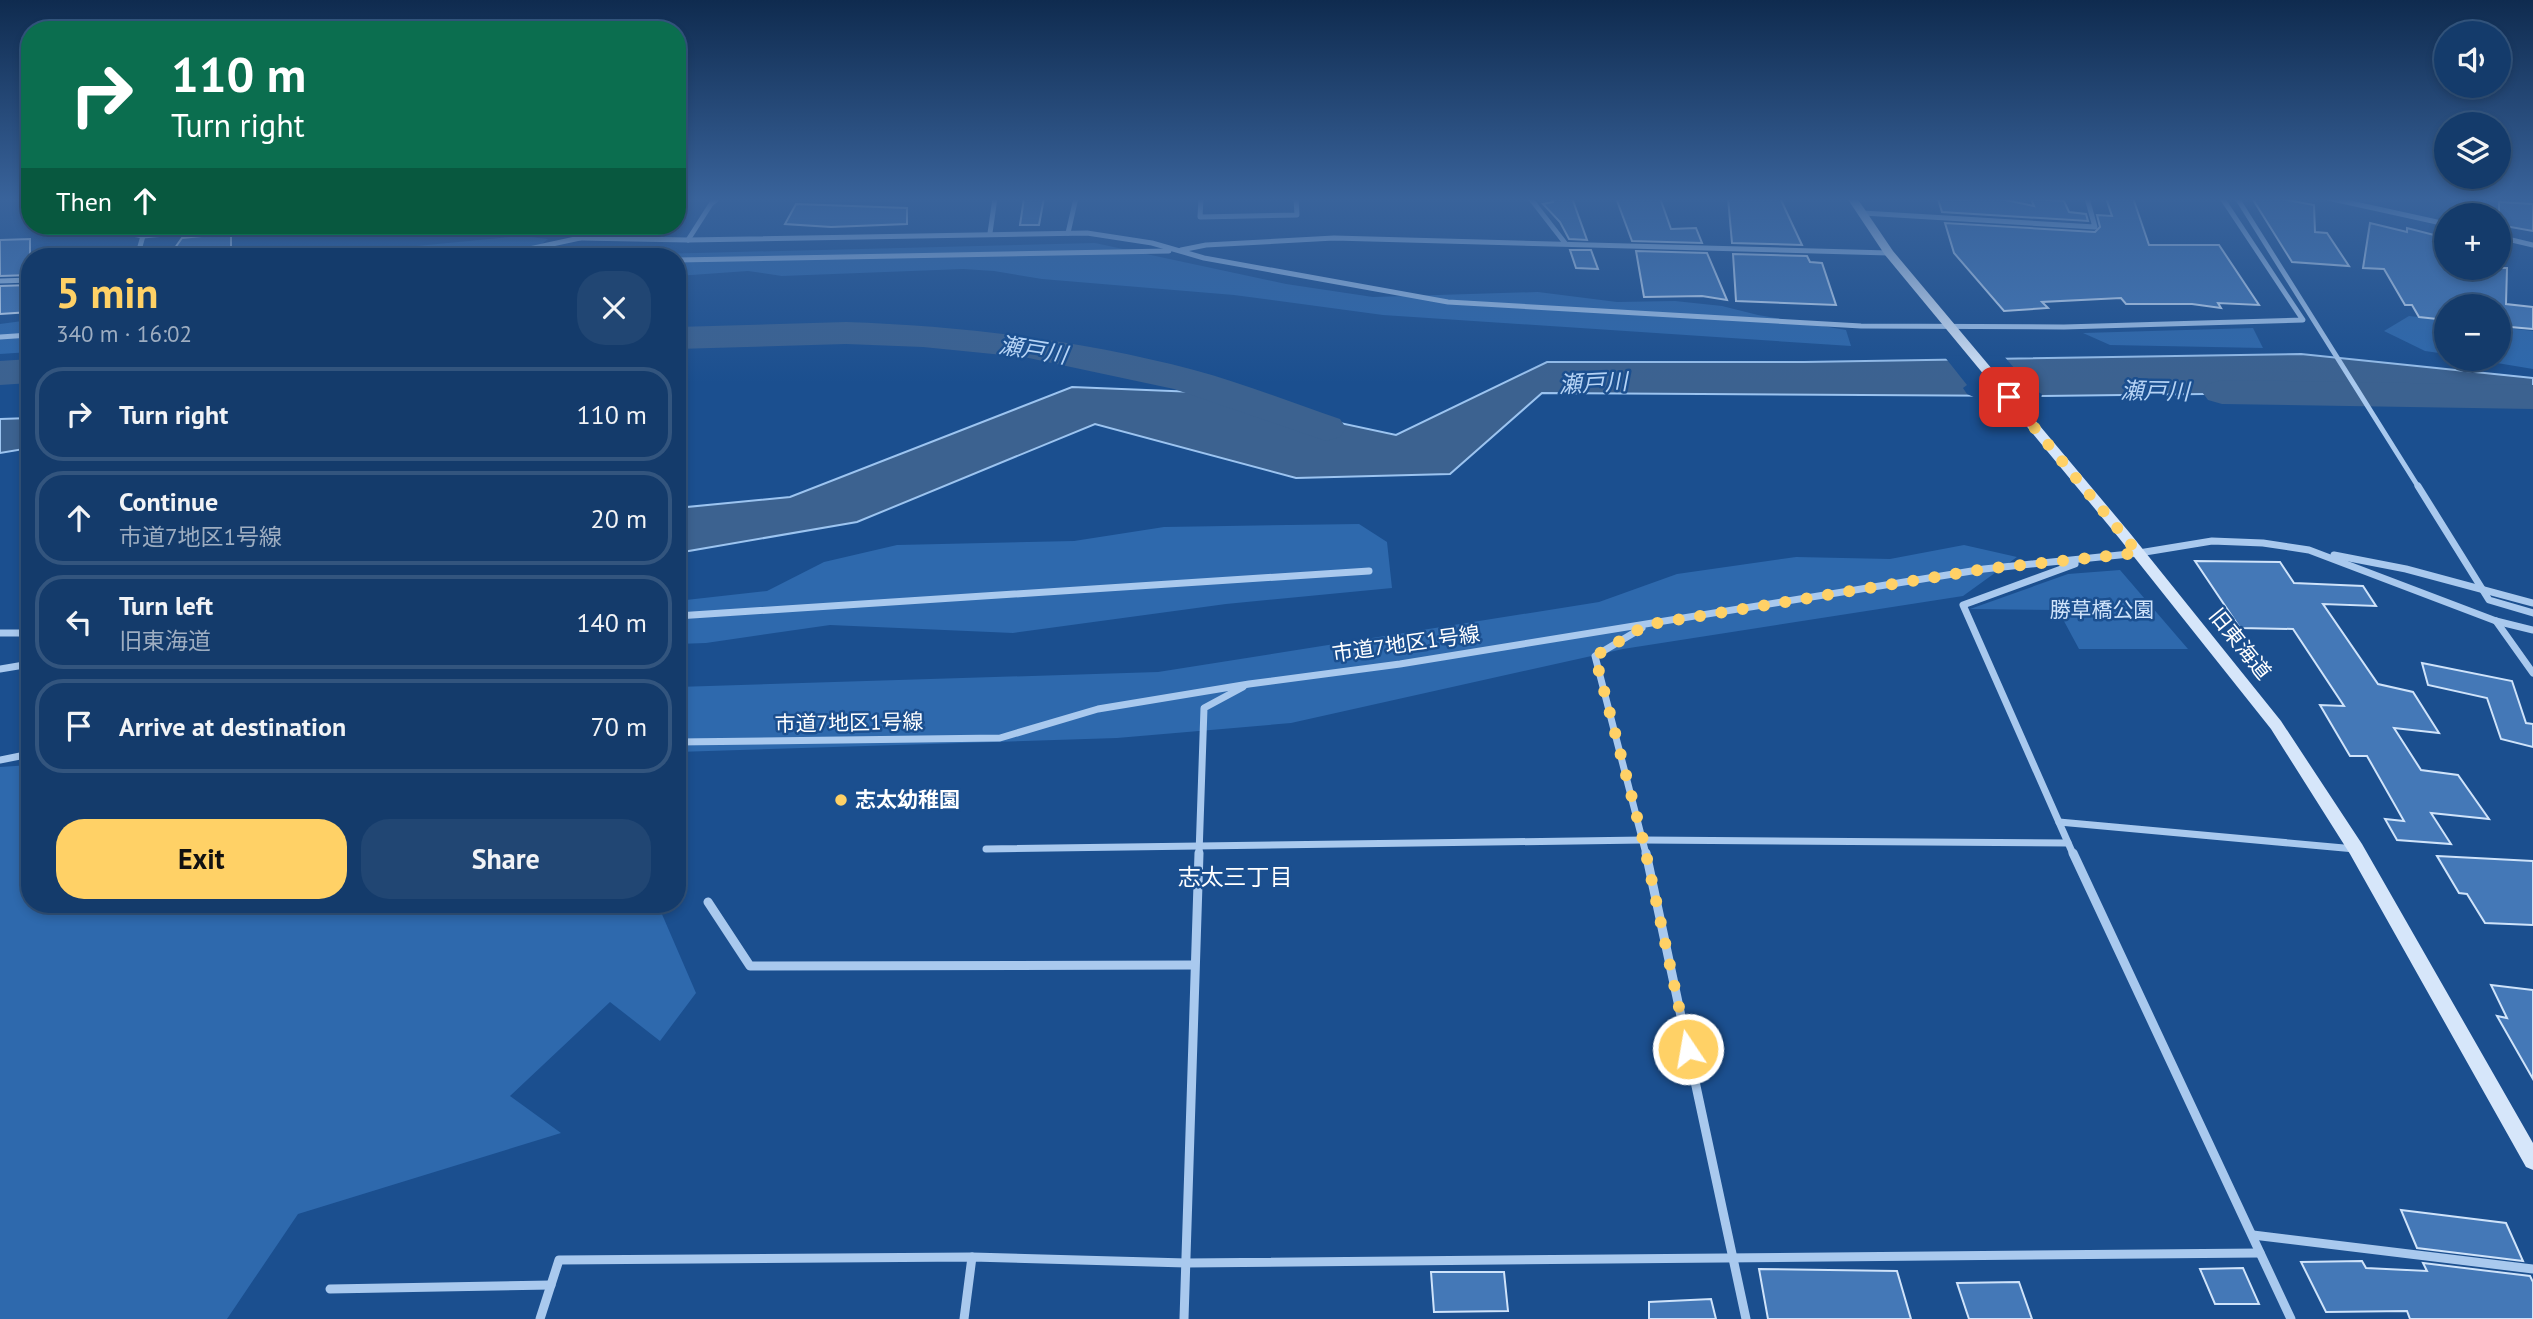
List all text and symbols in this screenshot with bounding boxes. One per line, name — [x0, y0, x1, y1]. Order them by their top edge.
map controls — [2434, 21, 2511, 371]
button: sound — [2434, 21, 2511, 98]
text: 110 m — [171, 42, 306, 106]
icon: right — [56, 49, 147, 140]
text: Turn right — [171, 104, 305, 146]
button: layers — [2434, 112, 2511, 189]
icon: ahead — [126, 182, 164, 220]
text: Then — [56, 185, 112, 218]
button: + — [2434, 203, 2511, 280]
text: 5 min — [56, 265, 158, 320]
button: close — [577, 271, 651, 345]
button: − — [2434, 294, 2511, 371]
text: 340 m · 16:02 — [56, 319, 192, 348]
water label: 瀬戸川 — [997, 330, 1072, 370]
water label: 瀬戸川 — [1558, 366, 1631, 399]
pin — [1979, 367, 2039, 427]
water label: 瀬戸川 — [2120, 375, 2193, 406]
icon: arrive — [1990, 378, 2028, 416]
icon: right — [60, 395, 98, 433]
text: Turn right — [119, 398, 228, 431]
text: 110 m — [576, 398, 647, 431]
text: Continue — [119, 485, 218, 518]
icon: ahead — [60, 499, 98, 537]
text: 20 m — [591, 502, 647, 535]
text: 市道7地区1号線 — [119, 522, 282, 551]
text: Turn left — [119, 589, 213, 622]
park label: 勝草橋公園 — [2050, 596, 2155, 623]
icon: left — [60, 603, 98, 641]
street label: 旧東海道 — [2203, 603, 2277, 685]
text: 140 m — [576, 606, 647, 639]
street label: 市道7地区1号線 — [1330, 620, 1482, 667]
text: 旧東海道 — [119, 626, 211, 655]
icon: arrive — [60, 707, 98, 745]
street label: 市道7地区1号線 — [774, 708, 924, 737]
text: Arrive at destination — [119, 710, 346, 743]
text: 70 m — [591, 710, 647, 743]
place label: 志太幼稚園 — [855, 786, 960, 813]
marker: 志太幼稚園 — [833, 792, 849, 808]
button: Exit — [56, 819, 347, 899]
button: Share — [361, 819, 651, 899]
district label: 志太三丁目 — [1178, 862, 1293, 891]
position arrow — [1651, 1012, 1725, 1086]

